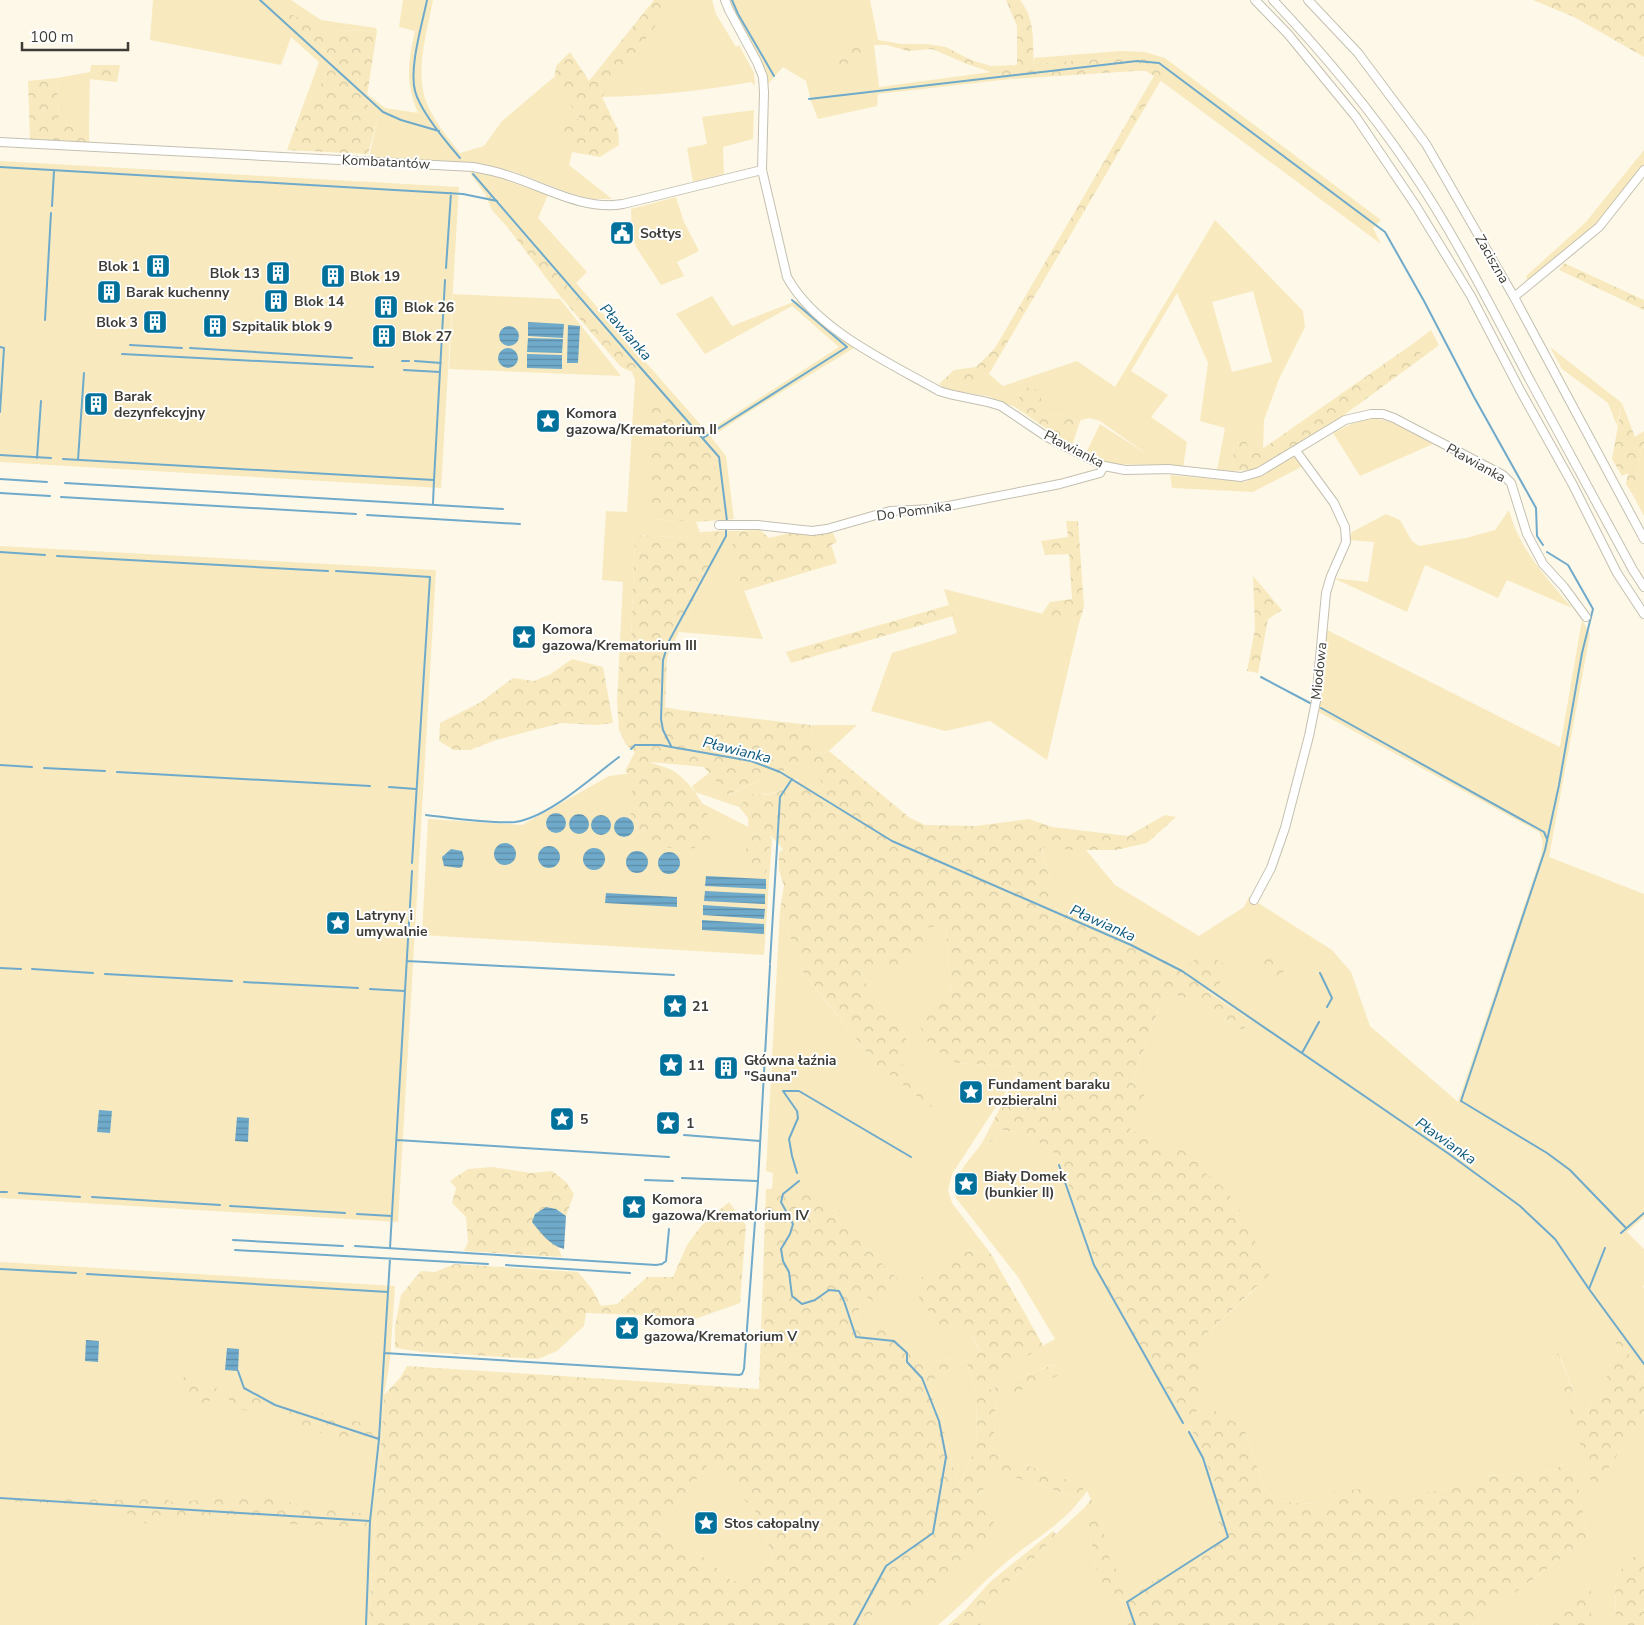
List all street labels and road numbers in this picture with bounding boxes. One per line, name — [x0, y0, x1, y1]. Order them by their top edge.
street label: Kombatantów — [341, 150, 431, 174]
street label: Zaciszna — [1470, 231, 1514, 287]
street label: Pławianka — [1041, 426, 1107, 472]
street label: Pławianka — [1443, 439, 1509, 487]
street label: Do Pomnika — [875, 496, 953, 526]
street label: Miodowa — [1307, 641, 1331, 701]

